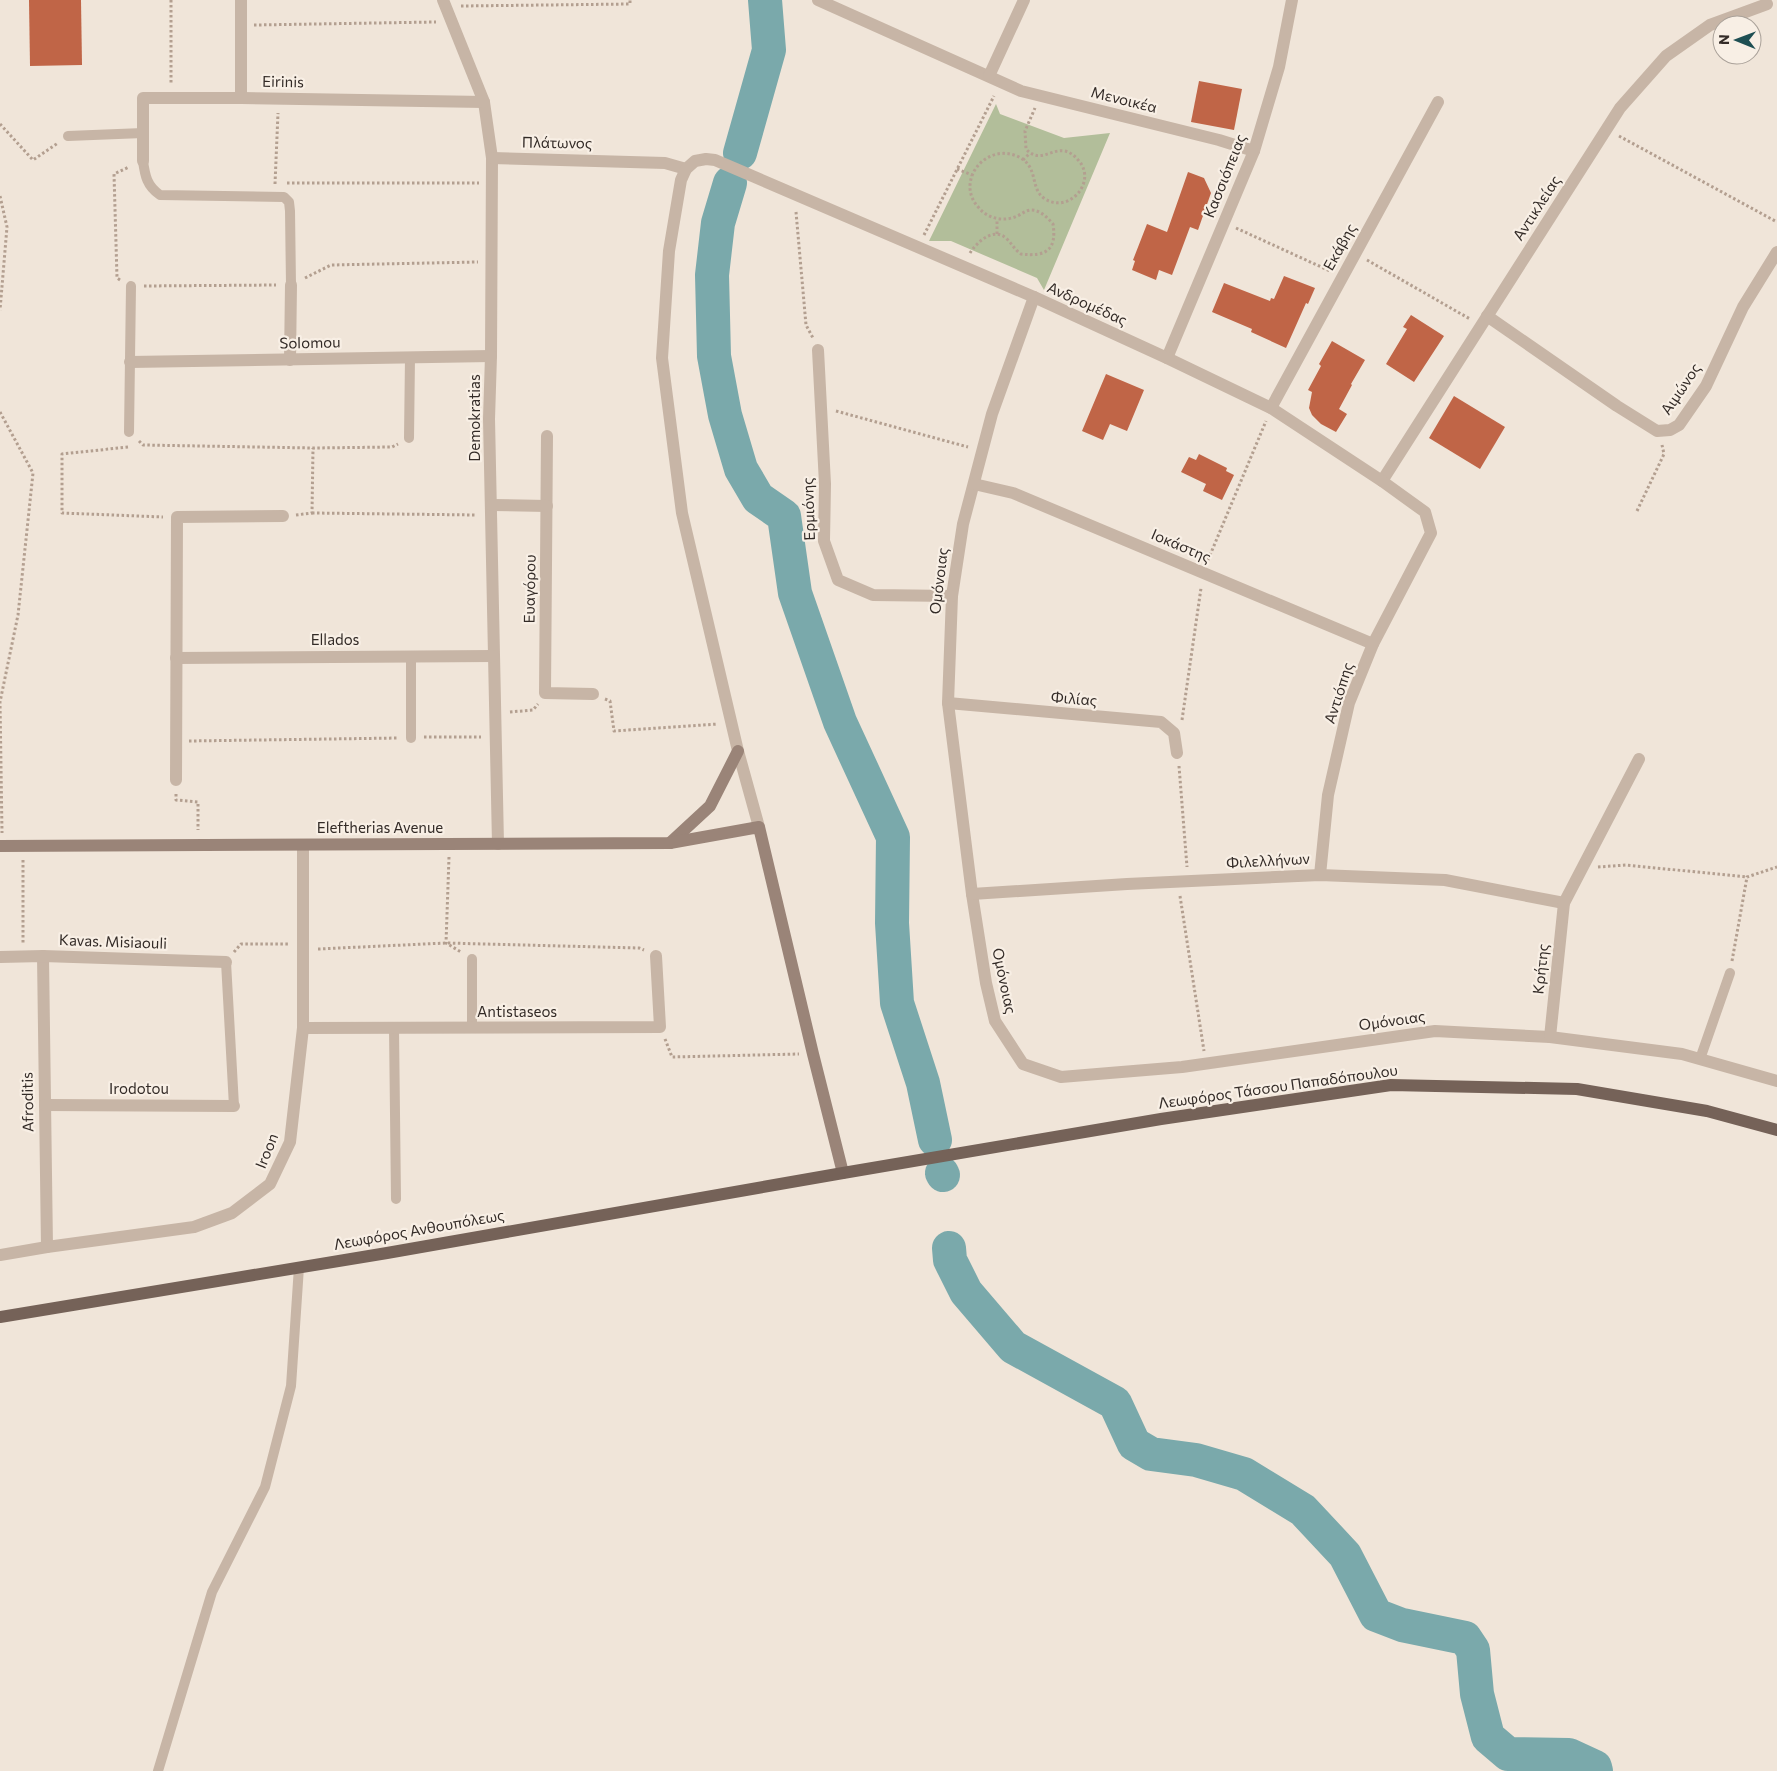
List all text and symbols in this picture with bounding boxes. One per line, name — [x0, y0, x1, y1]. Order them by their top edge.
north arrow — [1712, 15, 1762, 65]
text: N — [1715, 34, 1732, 45]
street label: Eirinis — [262, 72, 304, 90]
street label: Μενοικέα — [1089, 82, 1159, 116]
street label: Κασσιόπειας — [1199, 131, 1249, 220]
street label: Πλάτωνος — [522, 132, 592, 152]
street label: Αντικλείας — [1509, 172, 1564, 243]
street label: Εκάβης — [1319, 220, 1359, 273]
street label: Ανδρομέδας — [1045, 277, 1130, 329]
street label: Solomou — [279, 332, 341, 352]
street label: Αιμώνος — [1656, 359, 1704, 418]
street label: Demokratias — [465, 374, 483, 462]
street label: Ερμιόνης — [798, 477, 818, 541]
street label: Ιοκάστης — [1149, 525, 1214, 566]
street label: Ομόνοιας — [925, 547, 951, 615]
street label: Ευαγόρου — [519, 554, 539, 624]
street label: Ellados — [311, 630, 360, 648]
street label: Αντιόπης — [1320, 660, 1356, 726]
street label: Φιλίας — [1050, 687, 1098, 709]
street label: Eleftherias Avenue — [317, 818, 443, 836]
street label: Φιλελλήνων — [1226, 849, 1311, 871]
street label: Kavas. Misiaouli — [59, 930, 167, 952]
street label: Κρήτης — [1528, 943, 1552, 995]
street label: Ομόνοιας — [989, 946, 1021, 1015]
street label: Antistaseos — [477, 1002, 557, 1020]
street label: Ομόνοιας — [1357, 1006, 1426, 1034]
street label: Λεωφόρος Τάσσου Παπαδόπουλου — [1157, 1060, 1399, 1112]
street label: Afroditis — [17, 1072, 37, 1132]
street label: Irodotou — [109, 1079, 169, 1097]
street label: Iroon — [251, 1130, 281, 1171]
street label: Λεωφόρος Ανθουπόλεως — [332, 1205, 505, 1253]

